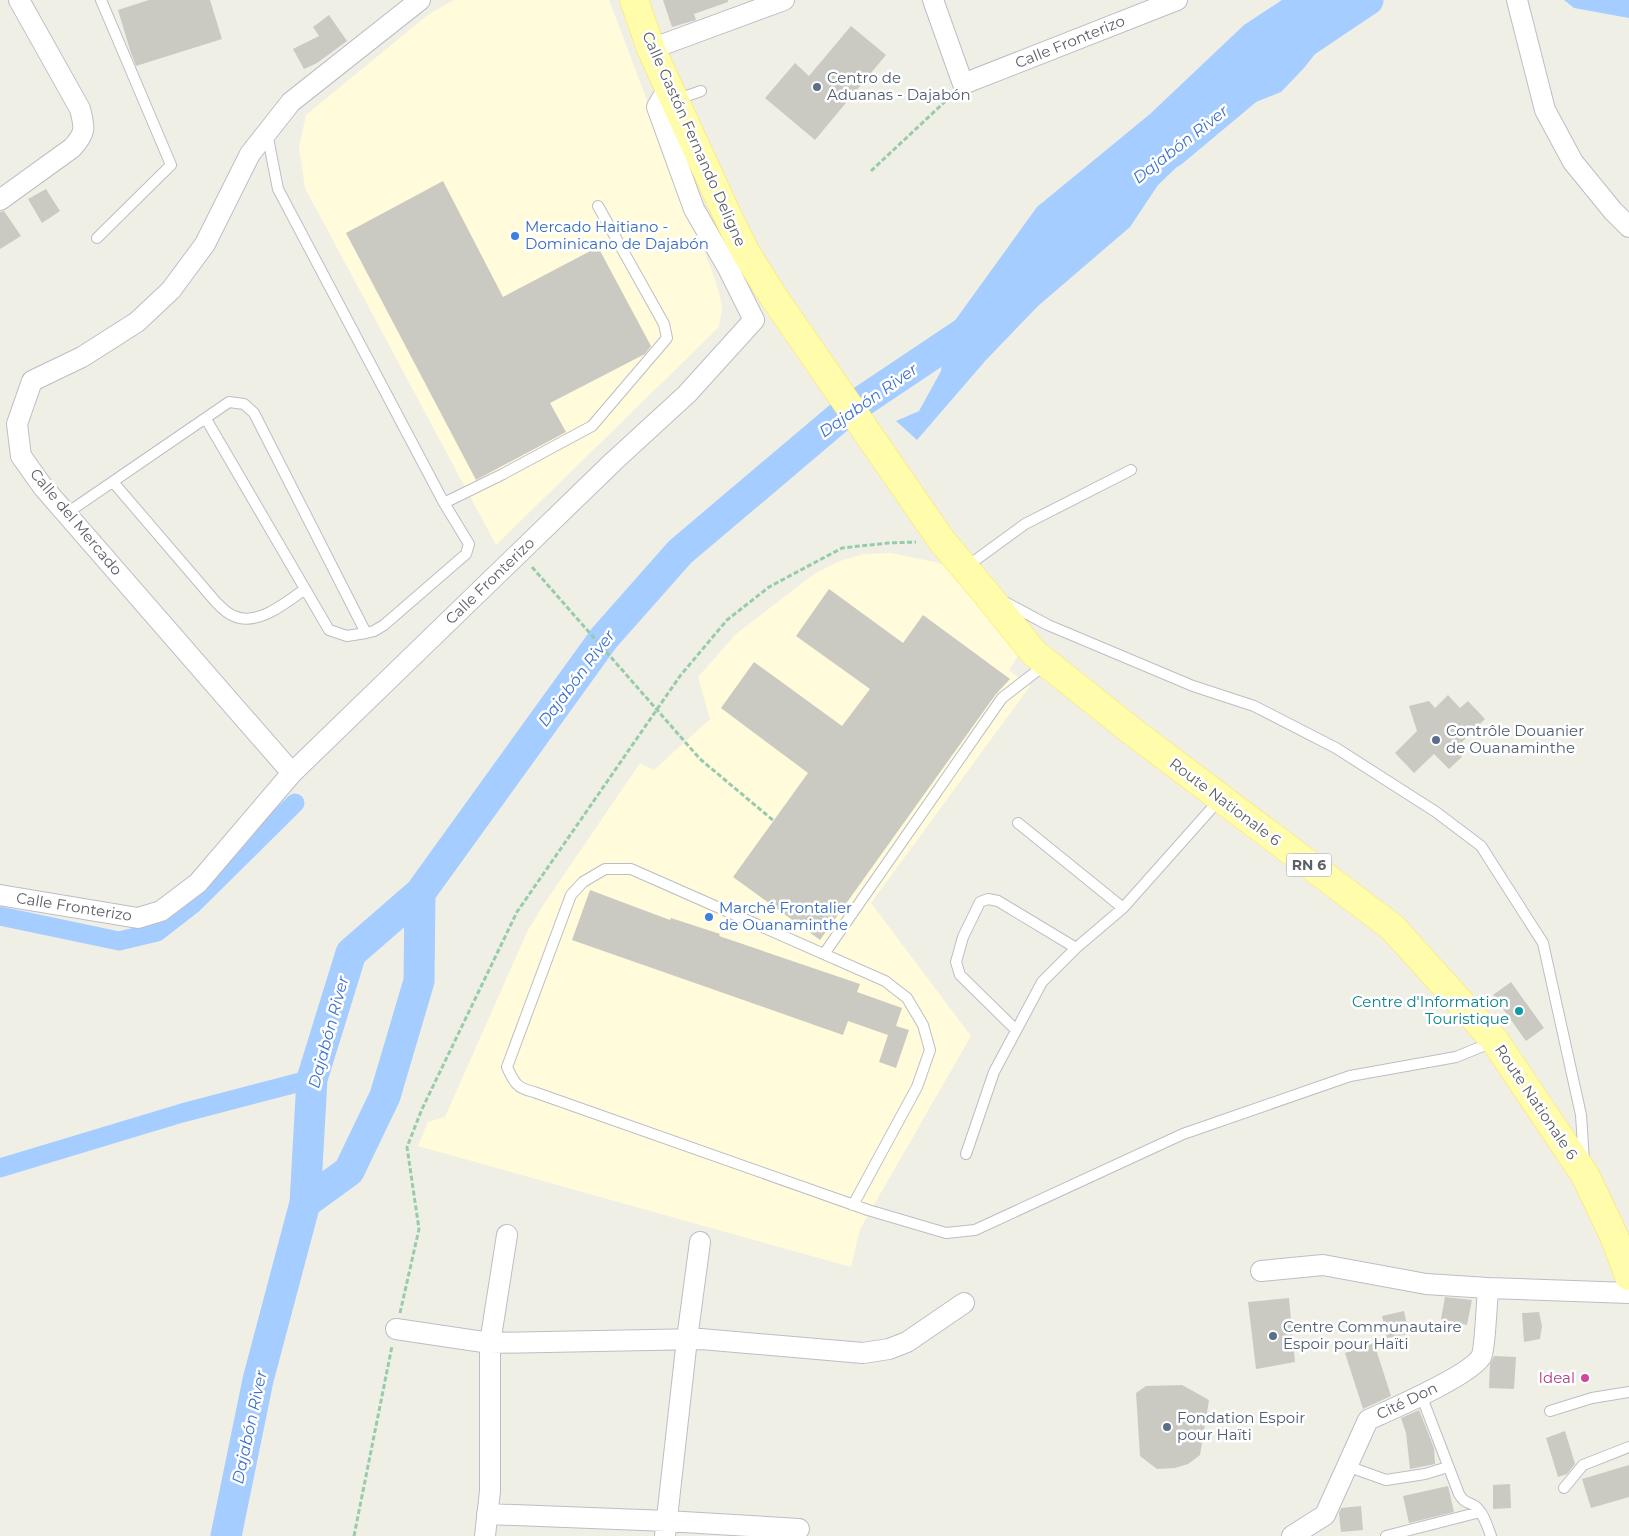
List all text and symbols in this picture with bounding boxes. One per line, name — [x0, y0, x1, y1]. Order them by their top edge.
street label: Calle Fronterizo — [1012, 11, 1128, 72]
street label: Calle Gastón Fernando Deligne — [638, 28, 751, 249]
place label: Centro de Aduanas - Dajabón — [827, 68, 971, 104]
marker: Centro de Aduanas - Dajabón — [811, 81, 823, 93]
water label: Dajabón River — [1129, 101, 1232, 187]
place label: Mercado Haitiano - Dominicano de Dajabón — [525, 217, 709, 253]
marker: Mercado Haitiano - Dominicano de Dajabón — [509, 230, 521, 242]
water label: Dajabón River — [815, 359, 922, 441]
street label: Calle del Mercado — [26, 464, 127, 579]
street label: Calle Fronterizo — [441, 533, 538, 628]
water label: Dajabón River — [534, 626, 619, 730]
place label: Contrôle Douanier de Ouanaminthe — [1446, 721, 1584, 757]
marker: Contrôle Douanier de Ouanaminthe — [1430, 734, 1442, 746]
street label: Route Nationale 6 — [1166, 753, 1285, 850]
road number: RN 6 — [1286, 854, 1332, 876]
street label: Calle Fronterizo — [15, 888, 133, 925]
place label: Marché Frontalier de Ouanaminthe — [719, 898, 852, 934]
marker: Marché Frontalier de Ouanaminthe — [703, 911, 715, 923]
water label: Dajabón River — [304, 973, 353, 1090]
place label: Centre d'Information Touristique — [1352, 992, 1509, 1028]
marker: Centre d'Information Touristique — [1513, 1005, 1525, 1017]
street label: Route Nationale 6 — [1491, 1041, 1582, 1163]
place label: Centre Communautaire Espoir pour Haïti — [1283, 1317, 1462, 1353]
marker: Centre Communautaire Espoir pour Haïti — [1267, 1330, 1279, 1342]
water label: Dajabón River — [228, 1368, 271, 1486]
place label: Ideal — [1539, 1368, 1575, 1387]
marker: Ideal — [1579, 1372, 1591, 1384]
street label: Cité Don — [1373, 1378, 1440, 1423]
place label: Fondation Espoir pour Haïti — [1177, 1408, 1305, 1444]
marker: Fondation Espoir pour Haïti — [1161, 1421, 1173, 1433]

